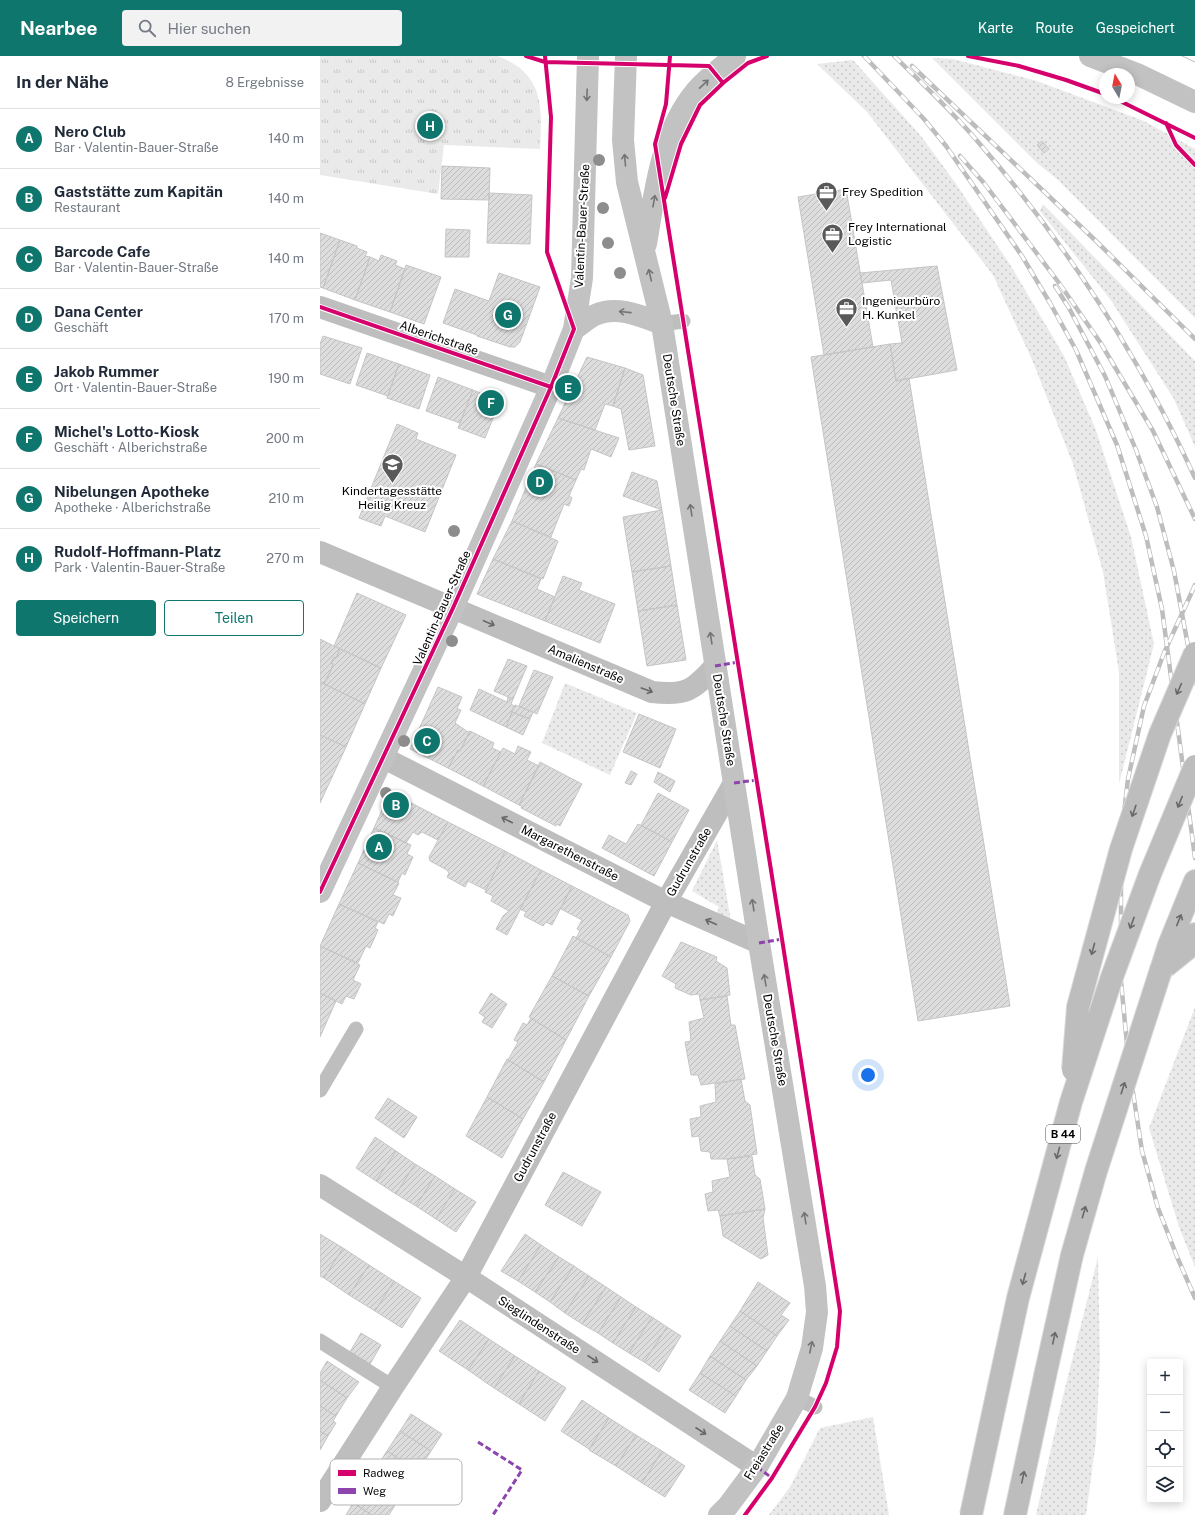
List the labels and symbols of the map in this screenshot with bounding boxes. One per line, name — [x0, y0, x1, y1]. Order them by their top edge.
north arrow — [1099, 68, 1135, 104]
one-way arrow — [699, 79, 709, 88]
one-way arrow — [583, 88, 591, 101]
pin: H — [417, 111, 443, 141]
one-way arrow — [621, 154, 629, 167]
street label: Valentin-Bauer-Straße — [572, 163, 592, 288]
office icon: Frey Spedition — [814, 179, 840, 212]
place label: Frey Spedition — [842, 185, 923, 199]
one-way arrow — [650, 195, 658, 208]
place label: Frey International Logistic — [848, 220, 947, 248]
office icon: Frey International Logistic — [820, 221, 846, 254]
one-way arrow — [646, 268, 653, 281]
place label: Ingenieurbüro H. Kunkel — [862, 294, 941, 322]
office icon: Ingenieurbüro H. Kunkel — [833, 295, 859, 328]
pin: G — [495, 300, 521, 330]
one-way arrow — [618, 309, 631, 316]
street label: Alberichstraße — [398, 318, 481, 358]
street label: Deutsche Straße — [660, 353, 688, 447]
pin: E — [555, 373, 581, 403]
pin: F — [478, 388, 504, 418]
school or university icon: Kindertagesstätte Heilig Kreuz — [379, 451, 405, 484]
pin: D — [527, 467, 553, 497]
place label: Kindertagesstätte Heilig Kreuz — [342, 484, 442, 512]
one-way arrow — [687, 504, 695, 517]
street label: Valentin-Bauer-Straße — [410, 548, 474, 668]
one-way arrow — [483, 620, 495, 627]
one-way arrow — [706, 632, 714, 645]
street label: Amalienstraße — [546, 642, 626, 686]
street label: Deutsche Straße — [710, 673, 738, 767]
one-way arrow — [1175, 682, 1183, 694]
one-way arrow — [641, 687, 654, 694]
pin: C — [414, 726, 440, 756]
pin: B — [383, 790, 409, 820]
one-way arrow — [1176, 796, 1183, 808]
one-way arrow — [1130, 804, 1137, 817]
one-way arrow — [501, 816, 513, 824]
street label: Margarethenstraße — [519, 822, 621, 884]
street label: Gudrunstraße — [664, 825, 714, 899]
pin: A — [366, 832, 392, 862]
one-way arrow — [749, 899, 757, 912]
one-way arrow — [1176, 914, 1183, 926]
one-way arrow — [1128, 917, 1136, 929]
one-way arrow — [705, 918, 717, 925]
one-way arrow — [1089, 942, 1096, 955]
one-way arrow — [761, 974, 769, 987]
street label: Deutsche Straße — [760, 993, 790, 1087]
your location — [858, 1065, 878, 1085]
one-way arrow — [1120, 1081, 1127, 1094]
street label: Gudrunstraße — [511, 1109, 559, 1184]
road number: B 44 — [1046, 1125, 1080, 1143]
one-way arrow — [1053, 1146, 1061, 1159]
one-way arrow — [1081, 1206, 1088, 1219]
one-way arrow — [801, 1212, 809, 1225]
one-way arrow — [1020, 1272, 1027, 1285]
street label: Sieglindenstraße — [495, 1293, 583, 1357]
one-way arrow — [1050, 1332, 1058, 1345]
one-way arrow — [808, 1341, 816, 1354]
one-way arrow — [587, 1356, 599, 1364]
street label: Freiastraße — [741, 1421, 787, 1483]
one-way arrow — [696, 1427, 707, 1435]
legend — [330, 1459, 462, 1505]
text: Radweg — [363, 1467, 405, 1479]
one-way arrow — [1019, 1471, 1027, 1484]
text: Weg — [363, 1485, 386, 1497]

